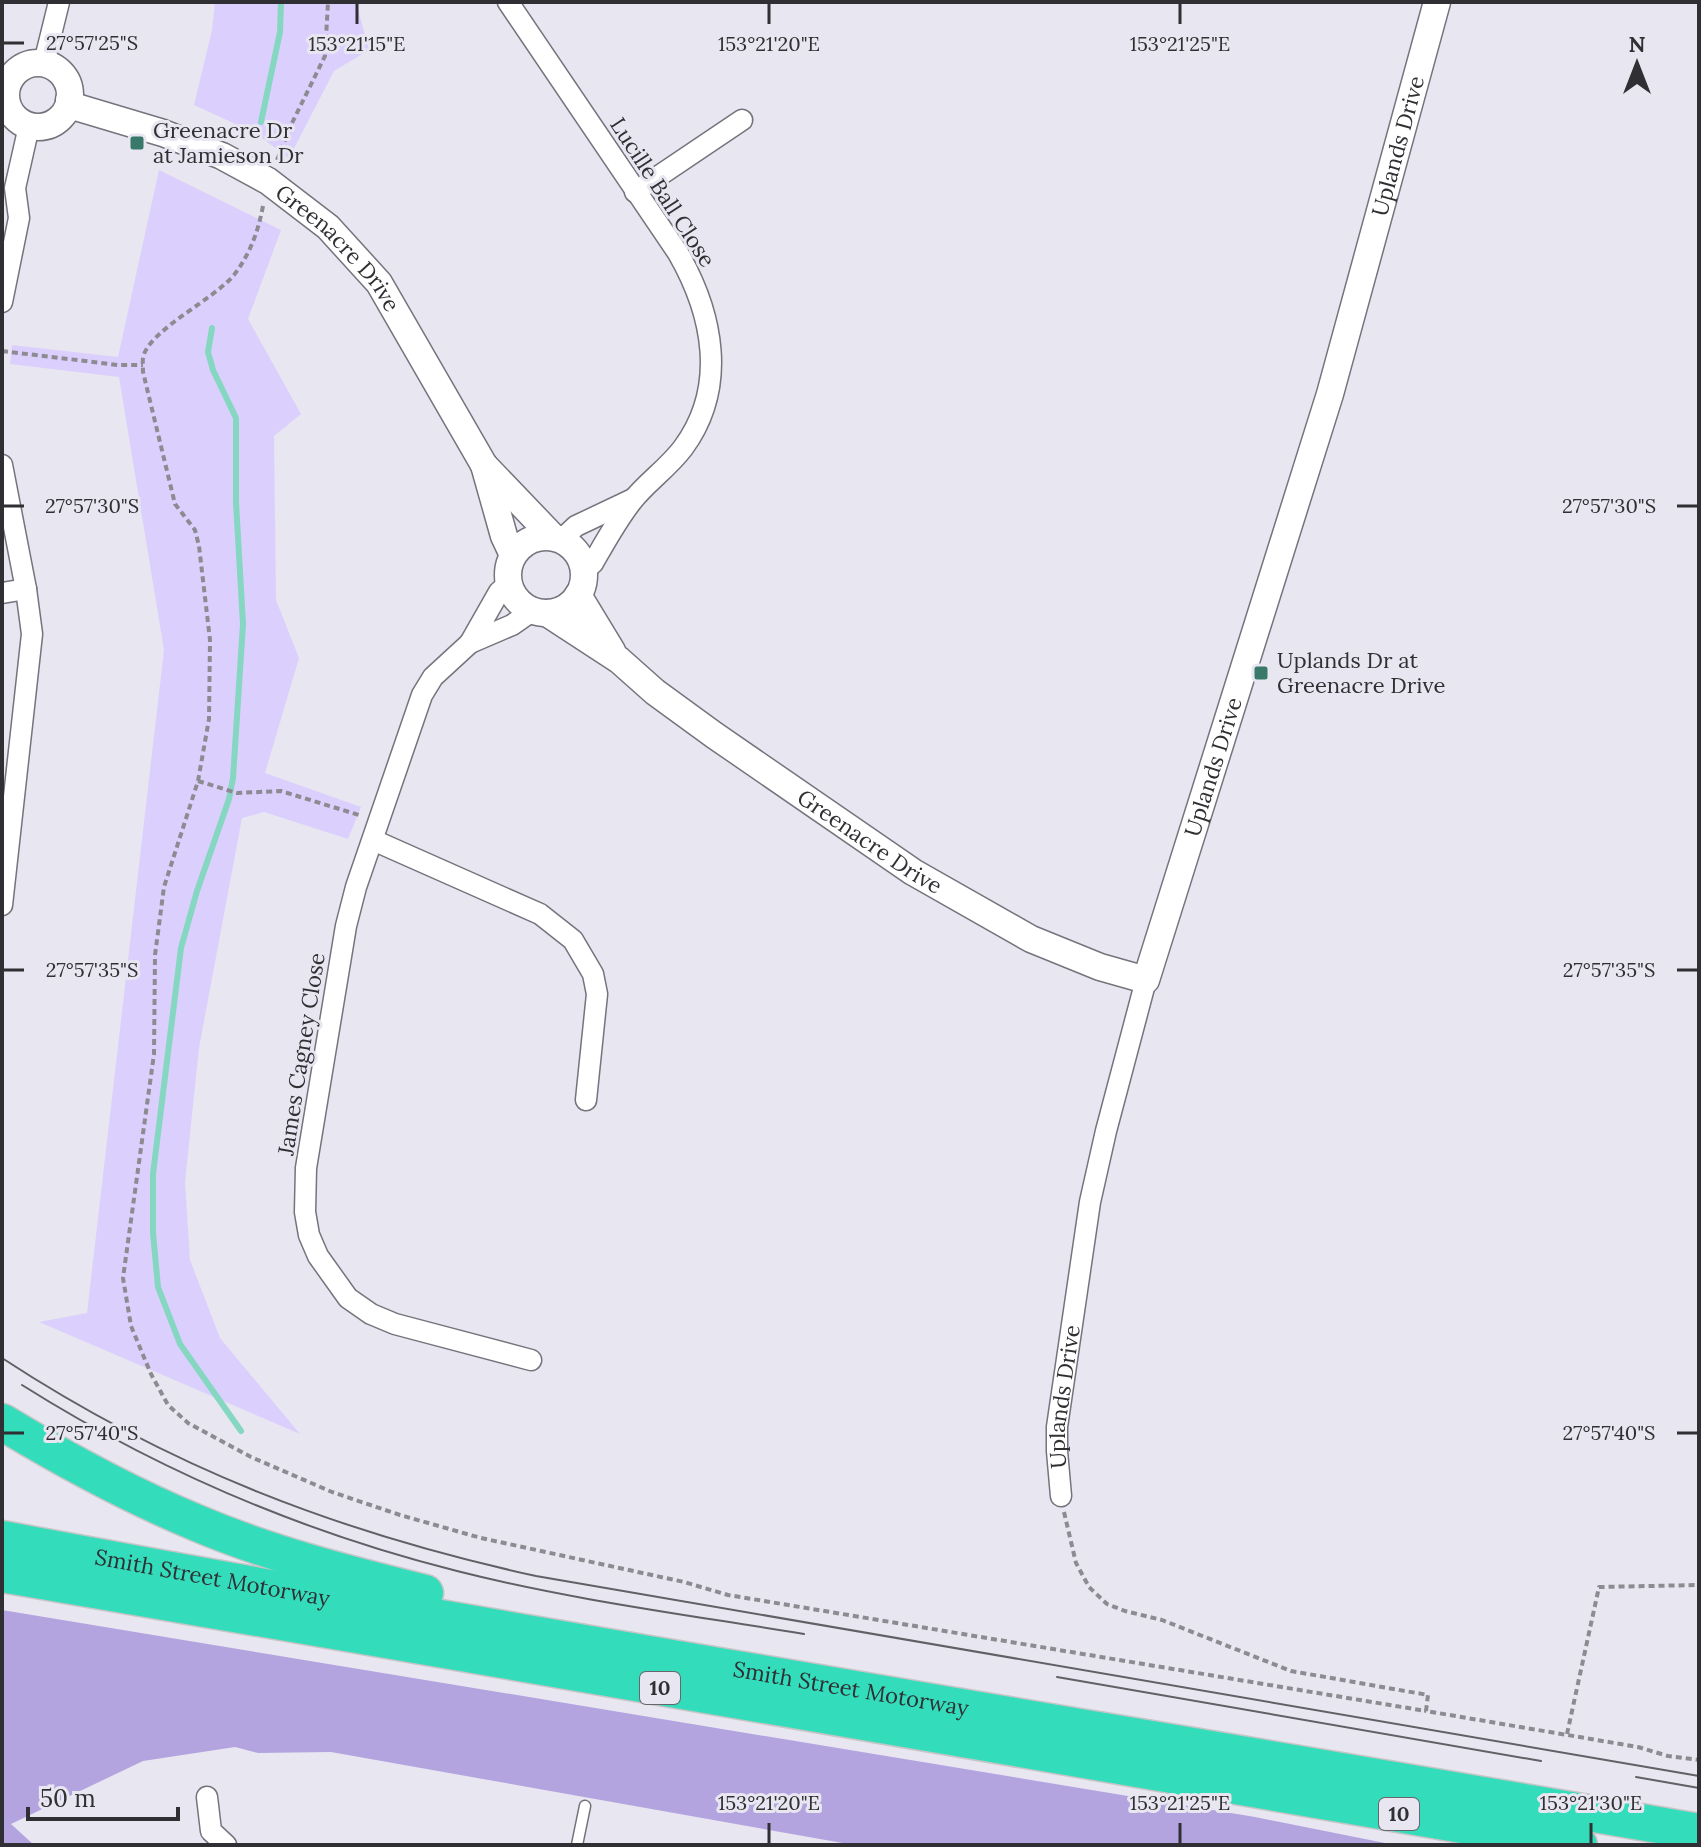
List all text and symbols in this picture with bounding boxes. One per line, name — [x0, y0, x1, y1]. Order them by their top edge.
north arrow — [1597, 24, 1677, 104]
text: 27°57'25"S — [46, 30, 138, 55]
text: N — [1628, 30, 1646, 58]
text: 153°21'15"E — [308, 31, 406, 56]
text: 153°21'20"E — [718, 31, 820, 56]
text: 153°21'25"E — [1130, 31, 1230, 56]
street label: Uplands Drive — [1365, 73, 1430, 219]
street label: Lucille Ball Close — [604, 112, 722, 272]
place label: Greenacre Dr at Jamieson Dr — [153, 116, 304, 169]
marker: Greenacre Dr at Jamieson Dr — [128, 134, 146, 152]
street label: Greenacre Drive — [270, 178, 406, 316]
text: 27°57'30"S — [45, 493, 139, 518]
text: 27°57'30"S — [1562, 493, 1656, 518]
place label: Uplands Dr at Greenacre Drive — [1277, 646, 1445, 699]
marker: Uplands Dr at Greenacre Drive — [1252, 664, 1270, 682]
street label: Uplands Drive — [1178, 694, 1248, 840]
street label: Greenacre Drive — [792, 783, 947, 900]
street label: James Cagney Close — [271, 951, 331, 1158]
text: 27°57'35"S — [46, 957, 138, 982]
text: 27°57'35"S — [1563, 957, 1655, 982]
street label: Uplands Drive — [1043, 1323, 1086, 1470]
text: 27°57'40"S — [46, 1420, 138, 1445]
text: 27°57'40"S — [1563, 1420, 1655, 1445]
street label: Smith Street Motorway — [93, 1542, 333, 1612]
street label: Smith Street Motorway — [731, 1655, 971, 1722]
road number: 10 — [640, 1672, 680, 1704]
scale bar — [28, 1771, 178, 1821]
text: 50 m — [40, 1783, 96, 1814]
text: 153°21'20"E — [718, 1790, 820, 1815]
text: 153°21'25"E — [1130, 1790, 1230, 1815]
text: 153°21'30"E — [1540, 1790, 1642, 1815]
road number: 10 — [1379, 1798, 1419, 1830]

